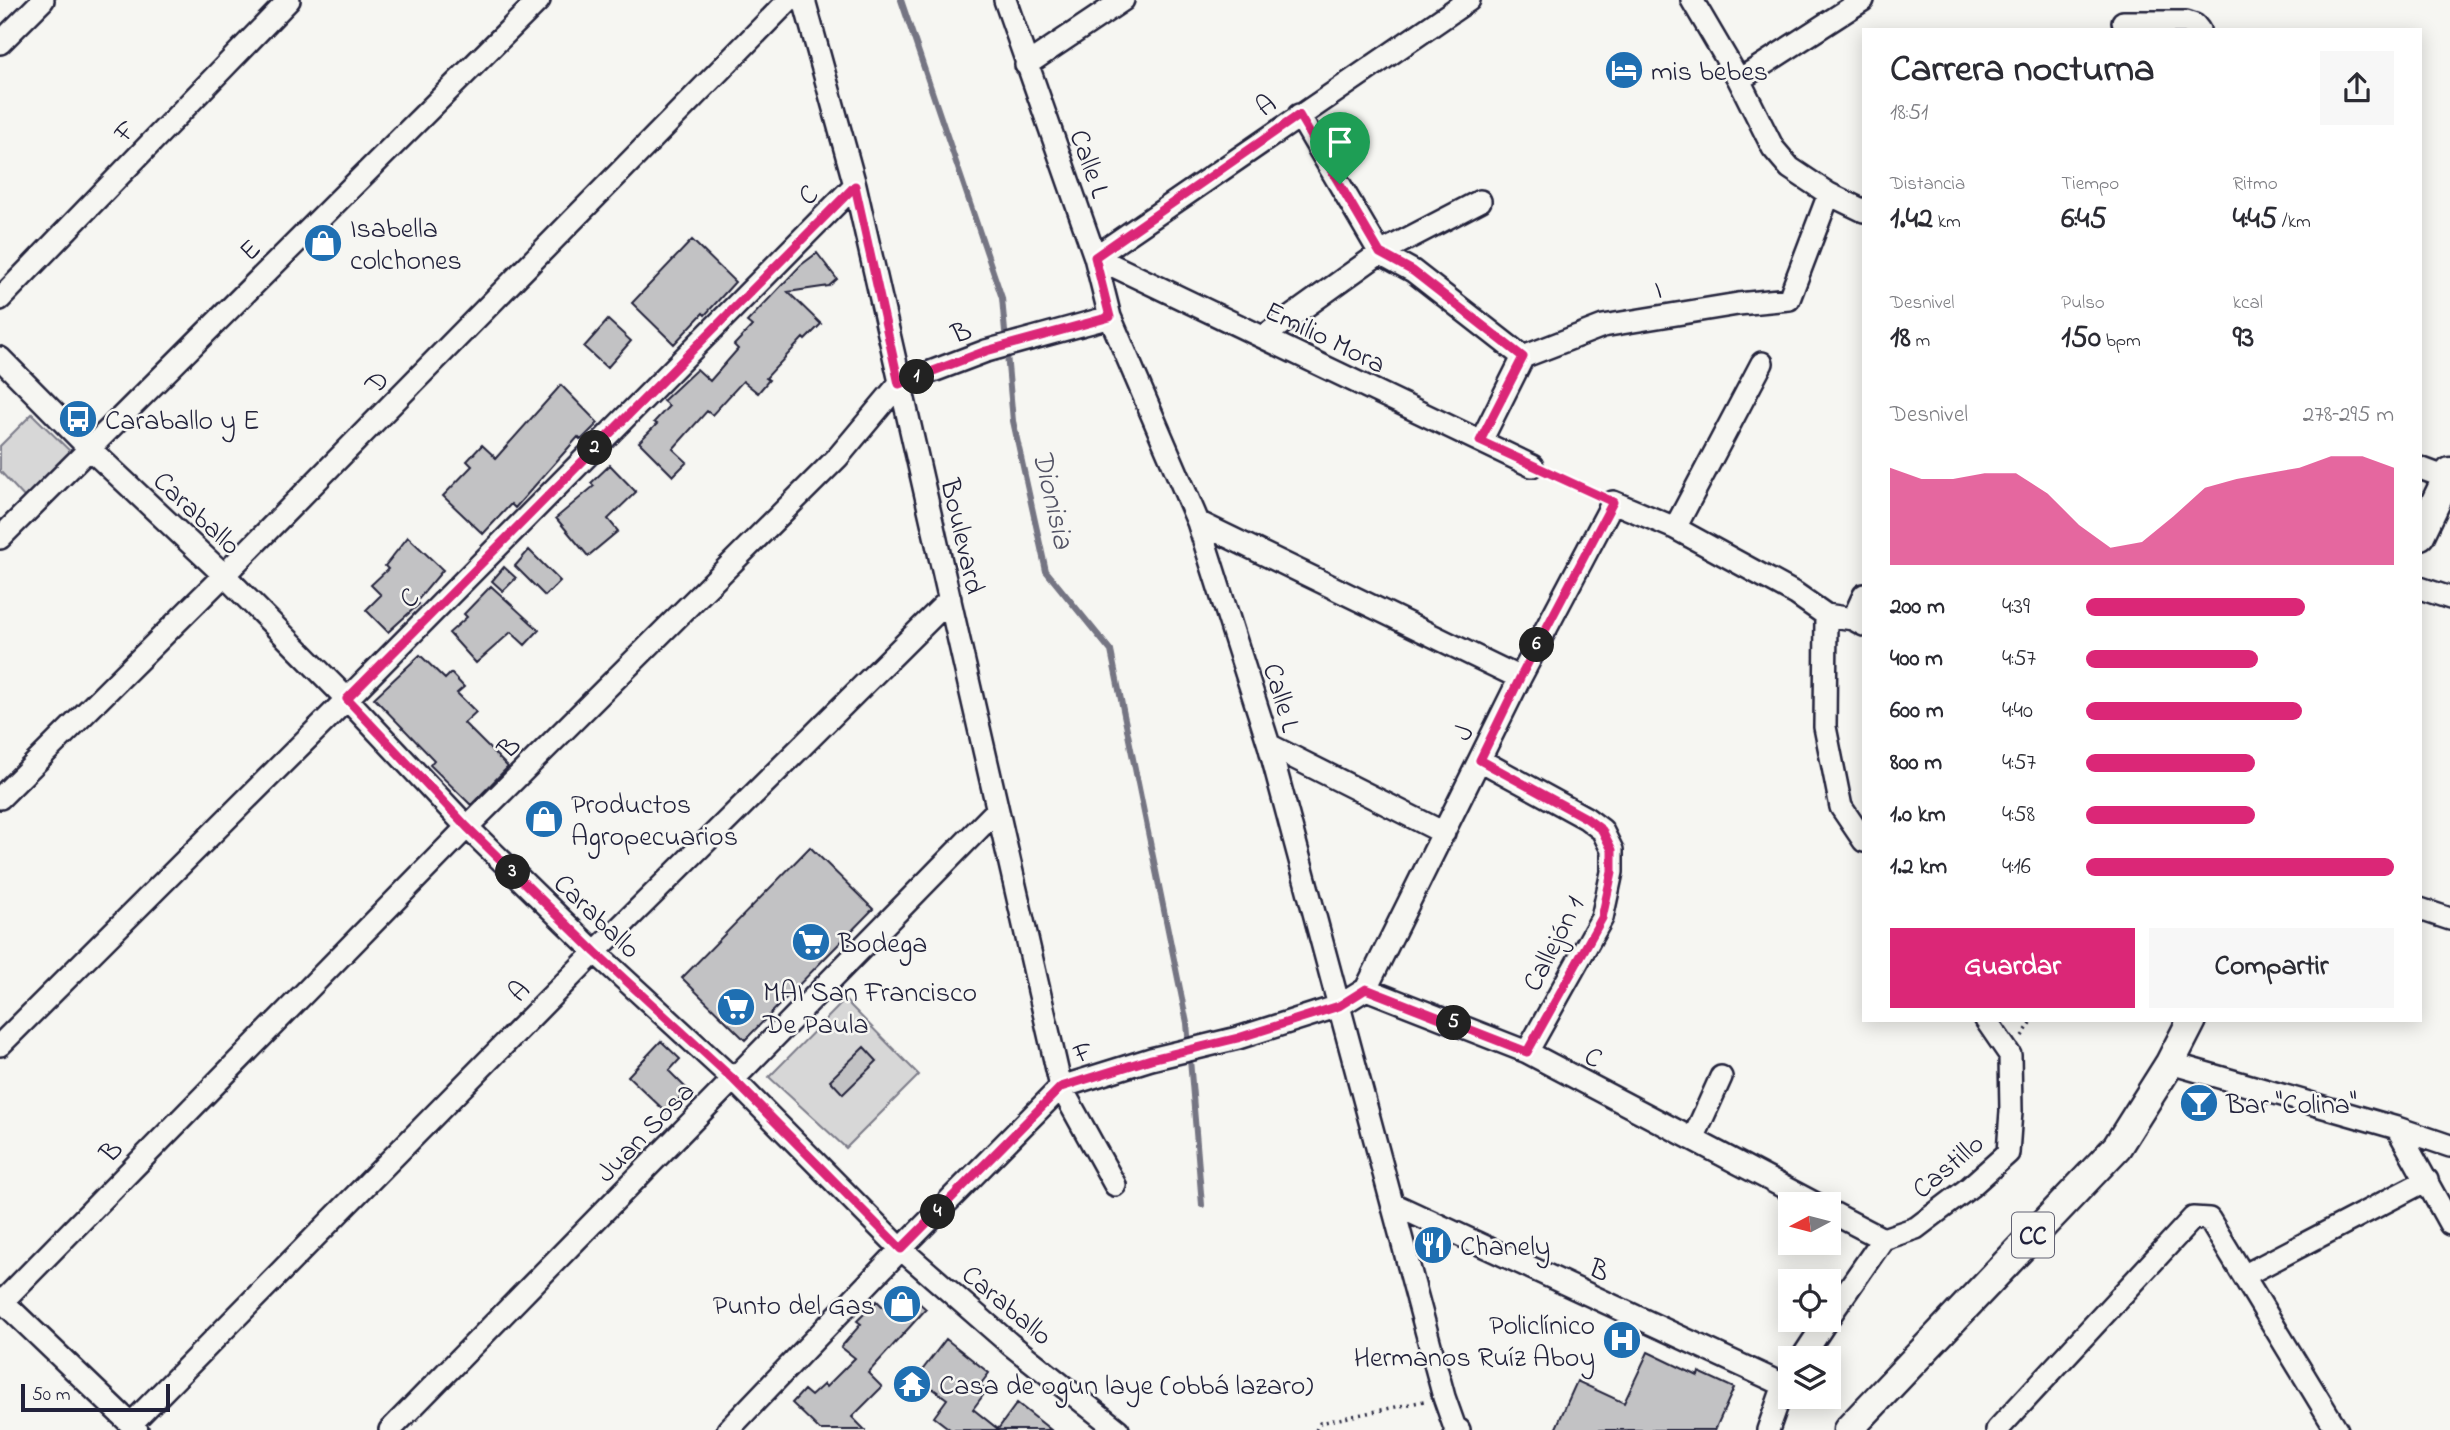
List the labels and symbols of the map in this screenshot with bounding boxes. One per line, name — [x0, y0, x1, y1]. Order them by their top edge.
hotel icon: mis bebes — [1603, 49, 1645, 91]
place label: mis bebes — [1651, 53, 1768, 94]
street label: A — [1248, 85, 1286, 129]
street label: F — [105, 112, 148, 154]
pin — [1310, 112, 1370, 184]
street label: Calle L — [1057, 124, 1119, 205]
street label: C — [790, 177, 829, 216]
place label: Isabella colchones — [350, 210, 462, 283]
shop icon: Isabella colchones — [302, 222, 344, 264]
street label: E — [231, 231, 272, 272]
street label: I — [1652, 271, 1665, 312]
street label: Emilio Mora — [1257, 292, 1392, 386]
street label: B — [945, 312, 978, 357]
pin: 1 — [900, 360, 934, 394]
street label: D — [356, 362, 400, 406]
bus stop icon: Caraballo y E — [57, 398, 99, 440]
place label: Caraballo y E — [105, 402, 260, 443]
pin: 2 — [578, 430, 612, 466]
water label: Dionisia — [1018, 446, 1084, 554]
street label: Caraballo — [142, 463, 249, 566]
street label: Boulevard — [927, 474, 994, 599]
street label: C — [391, 580, 430, 619]
pin: 6 — [1520, 628, 1554, 662]
street label: Calle L — [1250, 659, 1310, 738]
street label: J — [1444, 718, 1487, 749]
street label: B — [489, 727, 532, 770]
place label: Productos Agropecuarios — [571, 786, 738, 859]
shop icon: Productos Agropecuarios — [523, 798, 565, 840]
pin: 3 — [496, 854, 530, 890]
street label: Caraballo — [542, 865, 649, 970]
street label: Callejón 1 — [1514, 890, 1597, 999]
supermarket icon: Bodega — [790, 921, 832, 963]
place label: Bodega — [837, 925, 927, 966]
street label: A — [500, 972, 541, 1013]
place label: MAI San Francisco De Paula — [762, 974, 977, 1047]
supermarket icon: MAI San Francisco De Paula — [715, 986, 757, 1028]
pin: 5 — [1436, 1006, 1472, 1040]
street label: F — [1068, 1032, 1099, 1077]
street label: C — [1576, 1037, 1609, 1081]
street label: Juan Sosa — [588, 1073, 706, 1194]
bar icon: Bar "Colina" — [2178, 1082, 2220, 1124]
place label: Bar "Colina" — [2225, 1086, 2357, 1127]
street label: Castillo — [1904, 1125, 1994, 1210]
street label: B — [91, 1131, 134, 1174]
north arrow — [1778, 1192, 1841, 1255]
pin: 4 — [920, 1194, 956, 1230]
road number: CC — [2012, 1212, 2054, 1258]
restaurant icon: Chanely — [1412, 1224, 1454, 1266]
place label: Chanely — [1460, 1228, 1550, 1269]
street label: B — [1580, 1249, 1616, 1295]
street label: Caraballo — [951, 1256, 1060, 1357]
shop icon: Punto del Gas — [881, 1283, 923, 1325]
place label: Punto del Gas — [713, 1287, 875, 1328]
place label: Policlínico Hermanos Ruíz Aboy — [1354, 1307, 1595, 1380]
hospital icon: Policlínico Hermanos Ruíz Aboy — [1601, 1319, 1643, 1361]
temple icon: Casa de ogun laye (obbá lazaro) — [891, 1363, 933, 1405]
place label: Casa de ogun laye (obbá lazaro) — [939, 1367, 1314, 1408]
scale bar — [21, 1381, 170, 1413]

